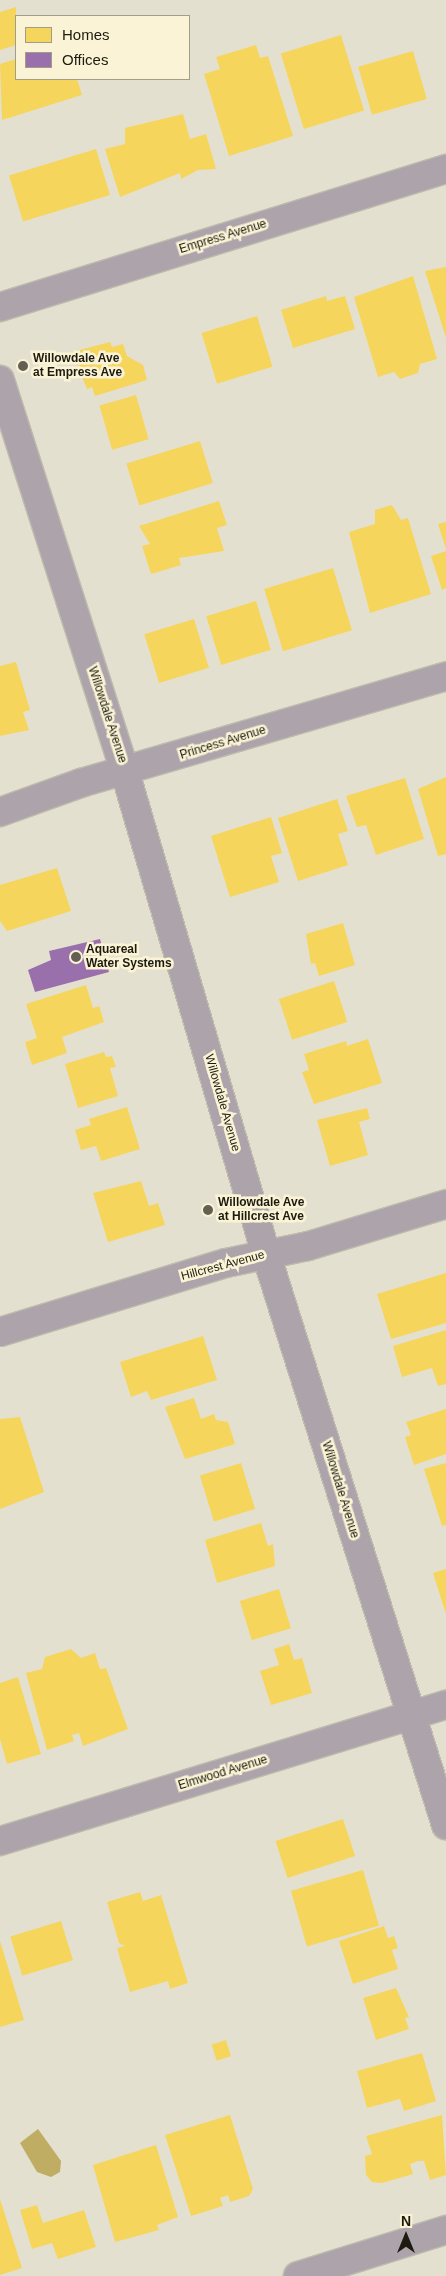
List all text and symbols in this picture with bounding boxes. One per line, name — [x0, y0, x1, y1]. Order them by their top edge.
legend — [15, 15, 190, 80]
text: Homes — [62, 26, 110, 43]
text: Offices — [62, 51, 108, 68]
street label: Empress Avenue — [177, 217, 269, 257]
place label: Willowdale Ave at Empress Ave — [33, 352, 123, 380]
marker: Willowdale Ave at Empress Ave — [17, 360, 29, 372]
street label: Willowdale Avenue — [85, 665, 129, 765]
street label: Princess Avenue — [178, 723, 268, 763]
place label: Aquareal Water Systems — [86, 943, 172, 971]
marker: Aquareal Water Systems — [70, 951, 82, 963]
street label: Willowdale Avenue — [201, 1052, 243, 1154]
place label: Willowdale Ave at Hillcrest Ave — [218, 1196, 305, 1224]
marker: Willowdale Ave at Hillcrest Ave — [202, 1204, 214, 1216]
street label: Hillcrest Avenue — [179, 1248, 267, 1284]
street label: Willowdale Avenue — [318, 1440, 362, 1540]
street label: Elmwood Avenue — [176, 1752, 270, 1794]
north arrow — [381, 2211, 431, 2261]
text: N — [401, 2213, 411, 2229]

